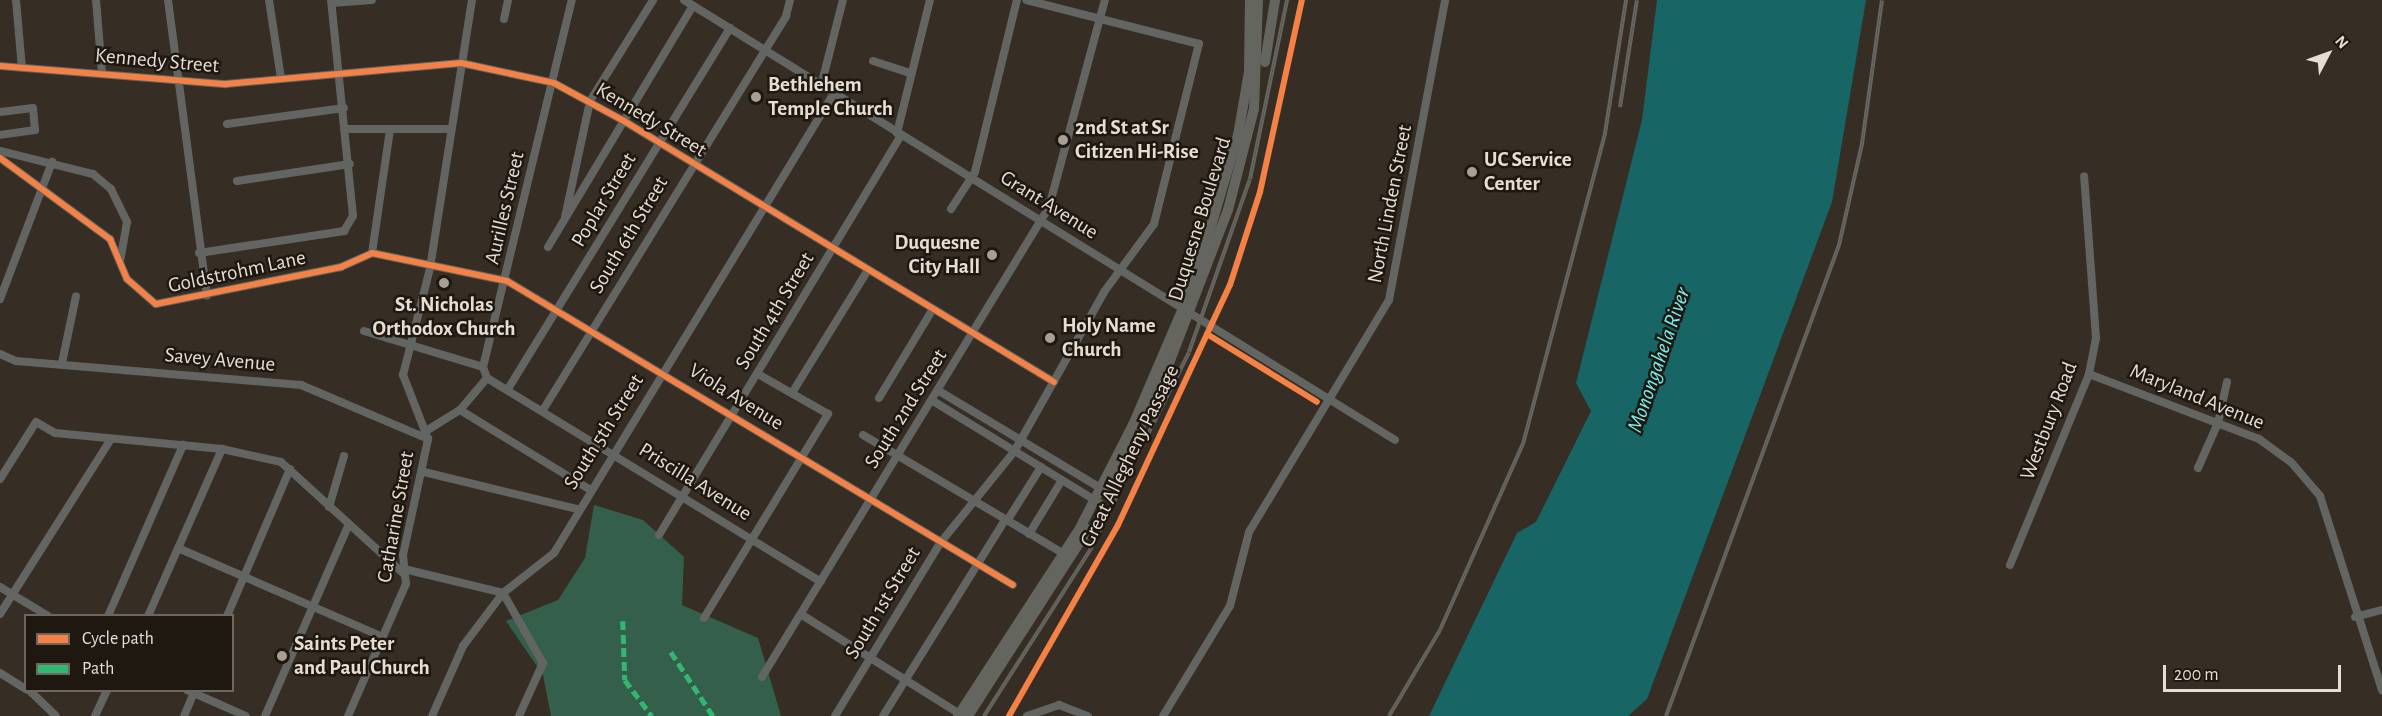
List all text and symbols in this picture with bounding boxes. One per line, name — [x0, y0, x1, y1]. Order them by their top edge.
north arrow — [2298, 24, 2358, 84]
text: N — [2332, 33, 2351, 52]
street label: Kennedy Street — [94, 43, 220, 79]
place label: Bethlehem Temple Church — [768, 72, 893, 122]
street label: Kennedy Street — [591, 77, 711, 163]
marker: Bethlehem Temple Church — [749, 90, 763, 104]
place label: 2nd St at Sr Citizen Hi-Rise — [1075, 115, 1199, 165]
street label: North Linden Street — [1362, 123, 1418, 285]
marker: 2nd St at Sr Citizen Hi-Rise — [1056, 133, 1070, 147]
street label: Duquesne Boulevard — [1163, 134, 1237, 304]
place label: UC Service Center — [1484, 147, 1572, 197]
street label: Poplar Street — [566, 148, 642, 252]
street label: Aurilles Street — [480, 149, 530, 267]
street label: Grant Avenue — [995, 165, 1103, 245]
marker: UC Service Center — [1465, 165, 1479, 179]
street label: South 6th Street — [584, 172, 674, 298]
place label: Duquesne City Hall — [894, 230, 980, 280]
street label: Goldstrohm Lane — [166, 245, 308, 299]
street label: South 4th Street — [730, 248, 820, 374]
marker: Duquesne City Hall — [985, 248, 999, 262]
marker: St. Nicholas Orthodox Church — [437, 276, 451, 290]
water label: Monongahela River — [1622, 284, 1696, 436]
place label: St. Nicholas Orthodox Church — [373, 292, 515, 342]
place label: Holy Name Church — [1062, 313, 1156, 363]
marker: Holy Name Church — [1043, 331, 1057, 345]
street label: Savey Avenue — [164, 343, 276, 377]
street label: South 2nd Street — [859, 345, 953, 473]
street label: Viola Avenue — [684, 358, 788, 436]
street label: Westbury Road — [2015, 358, 2083, 484]
street label: Maryland Avenue — [2126, 359, 2268, 435]
street label: Great Allegheny Passage — [1075, 361, 1185, 551]
street label: South 5th Street — [559, 370, 649, 494]
street label: Priscilla Avenue — [634, 437, 756, 527]
street label: Catharine Street — [372, 449, 420, 585]
street label: South 1st Street — [840, 542, 926, 664]
legend — [24, 614, 234, 692]
text: Cycle path — [82, 630, 154, 648]
place label: Saints Peter and Paul Church — [294, 631, 430, 681]
marker: Saints Peter and Paul Church — [275, 649, 289, 663]
scale bar — [2166, 653, 2344, 691]
text: Path — [82, 660, 114, 678]
text: 200 m — [2174, 666, 2219, 684]

